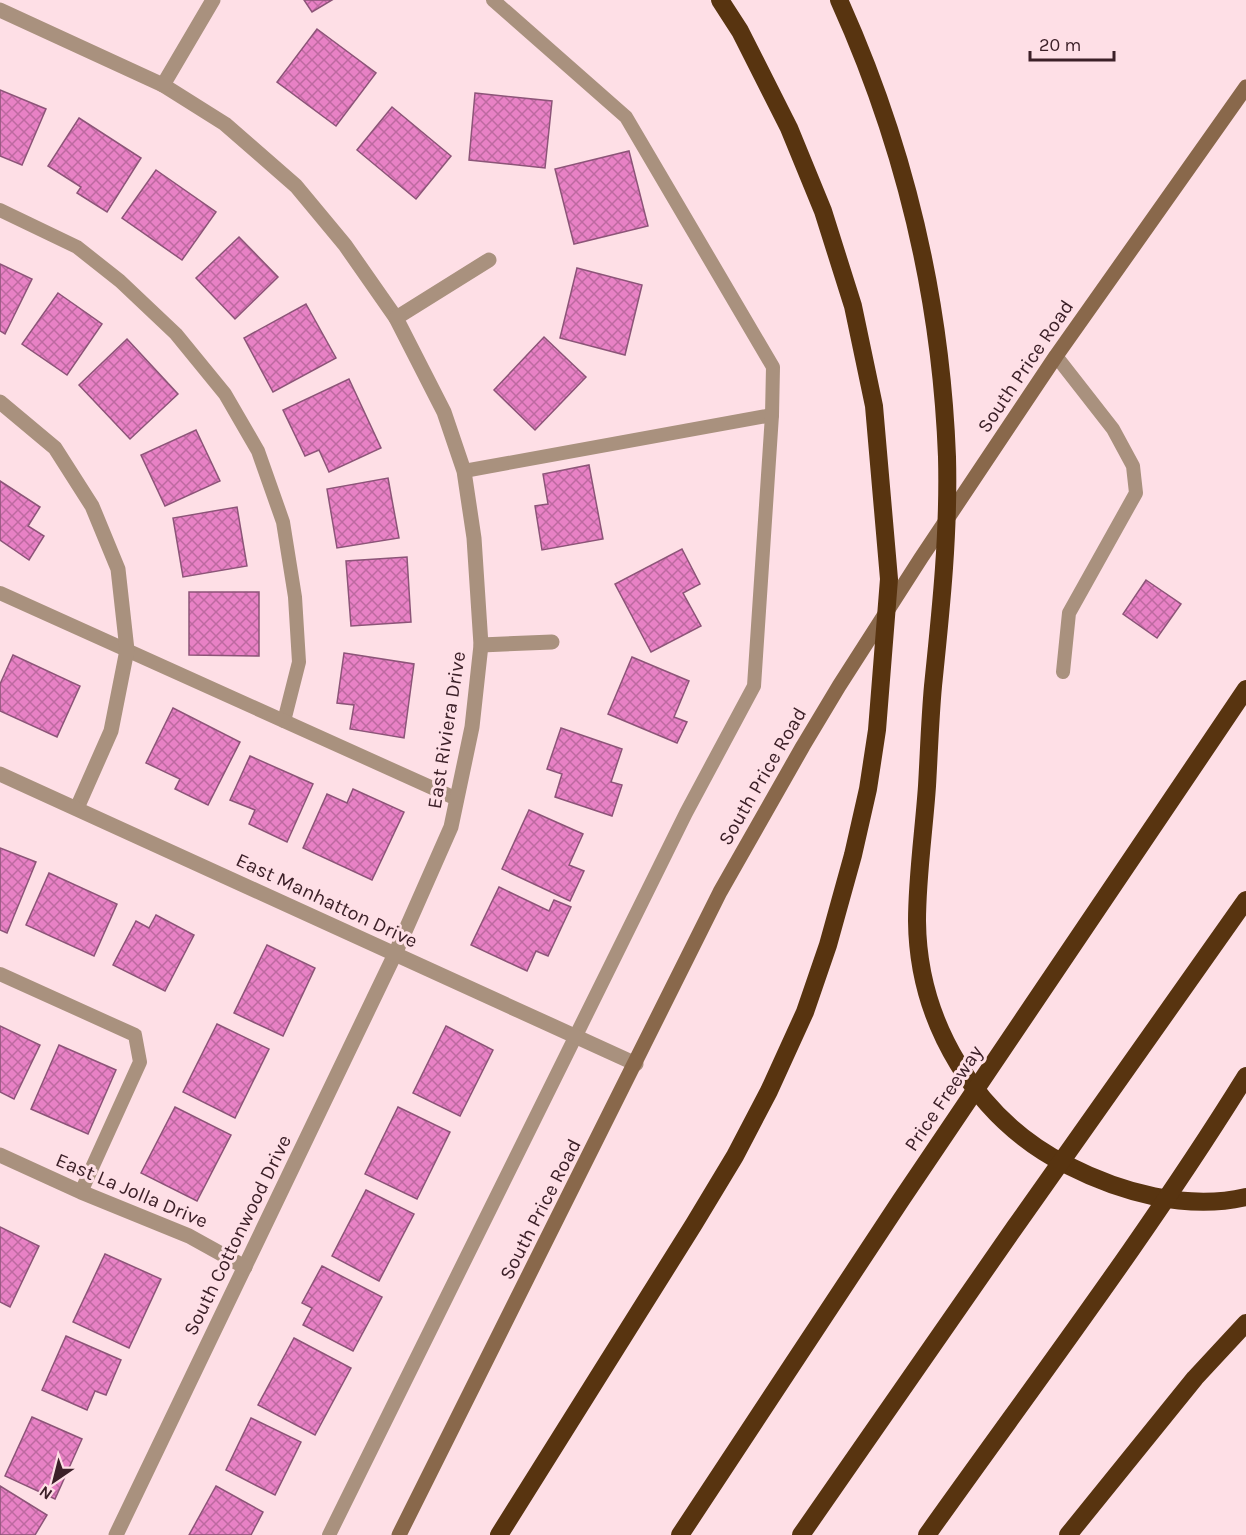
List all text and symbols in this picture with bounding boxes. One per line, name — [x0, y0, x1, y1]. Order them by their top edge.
scale bar — [1030, 24, 1114, 62]
text: 20 m — [1039, 34, 1081, 56]
street label: South Price Road — [973, 296, 1078, 437]
street label: East Riviera Drive — [423, 650, 470, 811]
street label: South Price Road — [714, 703, 811, 849]
street label: East Manhatton Drive — [232, 848, 421, 953]
street label: Price Freeway — [900, 1041, 987, 1156]
street label: South Cottonwood Drive — [179, 1131, 296, 1339]
street label: South Price Road — [495, 1135, 586, 1284]
street label: East La Jolla Drive — [52, 1148, 211, 1233]
north arrow — [24, 1451, 84, 1511]
text: N — [36, 1482, 56, 1504]

